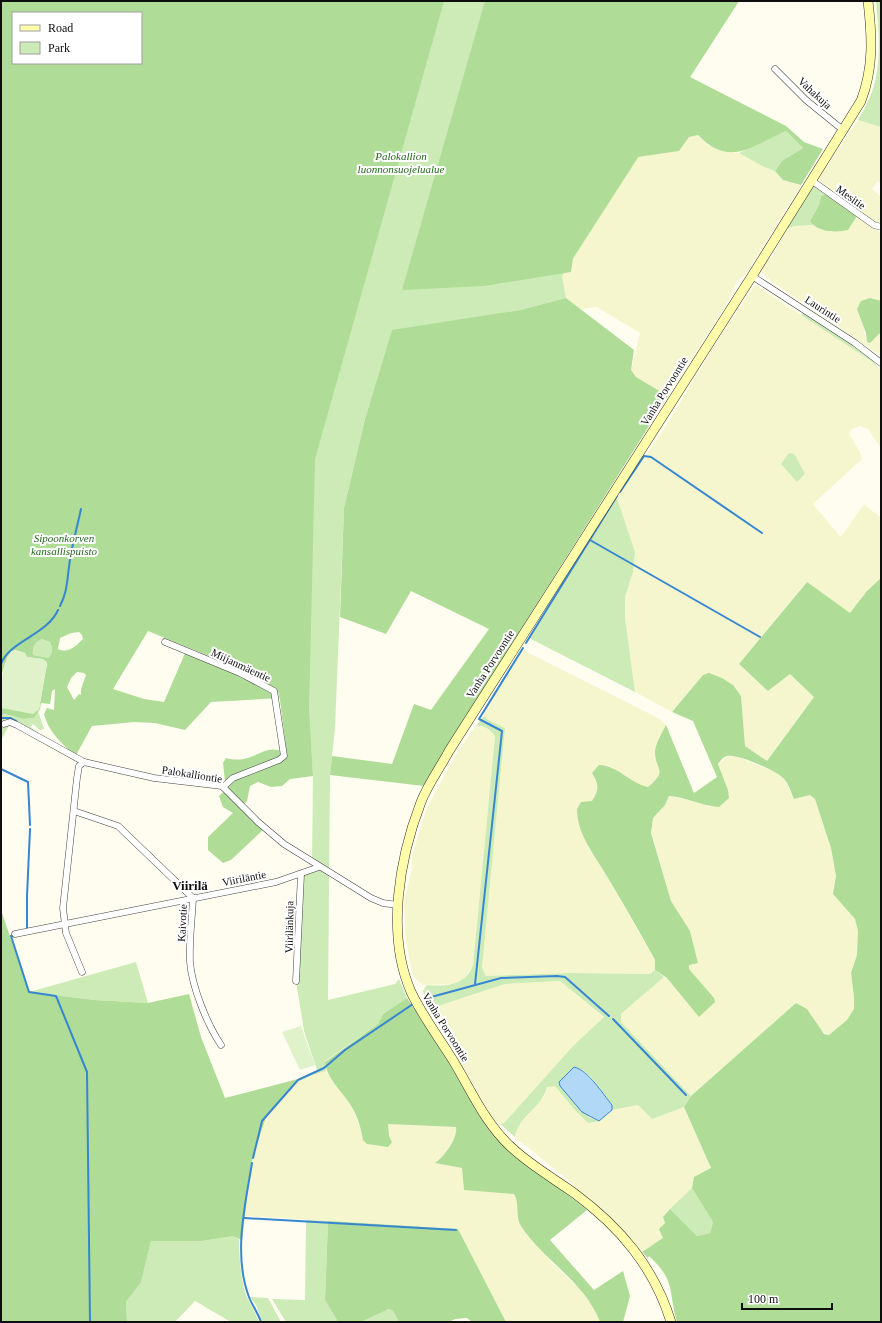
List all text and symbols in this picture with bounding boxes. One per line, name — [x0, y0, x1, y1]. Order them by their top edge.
legend — [12, 12, 142, 64]
text: Road — [48, 21, 73, 35]
text: Park — [48, 41, 70, 55]
street label: Vahakuja — [796, 75, 834, 111]
park label: Palokallion luonnonsuojelualue — [358, 150, 444, 175]
street label: Mesitie — [834, 183, 868, 211]
street label: Laurintie — [803, 293, 843, 325]
street label: Vanha Porvoontie — [638, 354, 690, 427]
park label: Sipoonkorven kansallispuisto — [31, 532, 97, 557]
street label: Vanha Porvoontie — [464, 628, 516, 700]
street label: Miijanmäentie — [209, 646, 273, 684]
street label: Palokalliontie — [161, 763, 223, 785]
street label: Viiriläntie — [221, 868, 267, 888]
district label: Viirilä — [172, 878, 208, 893]
street label: Viirilänkuja — [283, 901, 295, 953]
street label: Kaivotie — [175, 904, 189, 942]
street label: Vanha Porvoontie — [420, 991, 472, 1064]
scale bar — [742, 1285, 832, 1311]
text: 100 m — [748, 1292, 779, 1306]

